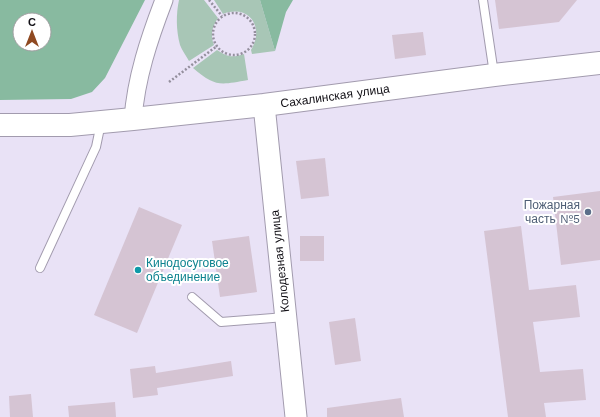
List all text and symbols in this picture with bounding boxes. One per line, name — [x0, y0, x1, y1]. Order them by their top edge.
north arrow — [12, 12, 52, 52]
text: С — [28, 16, 36, 29]
street label: Сахалинская улица — [279, 81, 391, 111]
place label: Пожарная часть №5 — [524, 198, 580, 226]
marker: Пожарная часть №5 — [583, 207, 593, 217]
street label: Колодезная улица — [268, 209, 292, 313]
place label: Кинодосуговое объединение — [146, 256, 229, 284]
marker: Кинодосуговое объединение — [133, 265, 143, 275]

